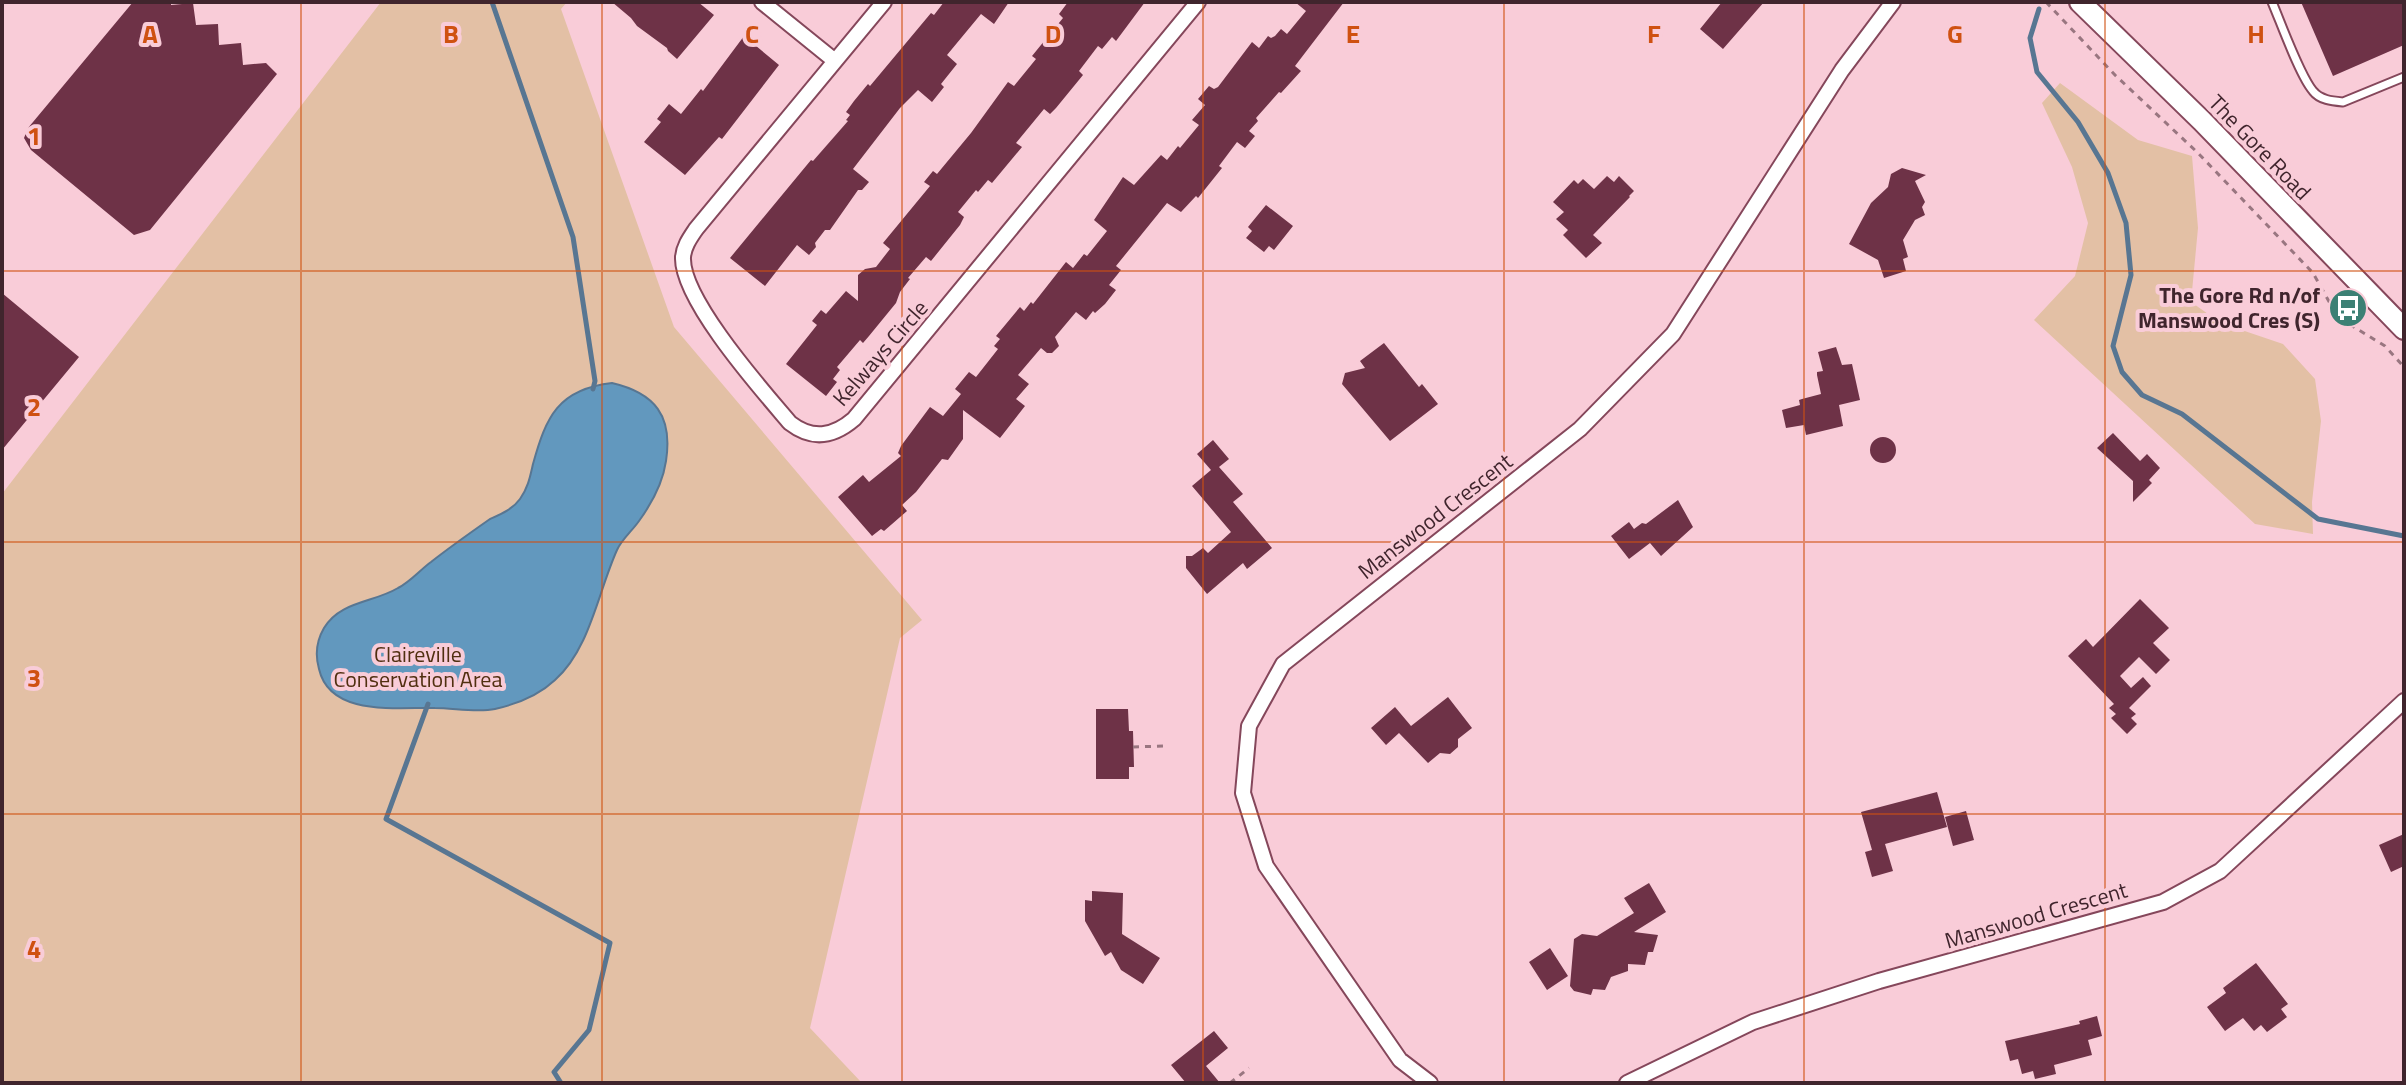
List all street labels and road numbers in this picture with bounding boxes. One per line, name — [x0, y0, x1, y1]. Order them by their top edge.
street label: The Gore Road — [2201, 86, 2319, 208]
street label: Kelways Circle — [824, 292, 936, 414]
street label: Manswood Crescent — [1350, 444, 1520, 587]
street label: Manswood Crescent — [1941, 873, 2132, 957]

